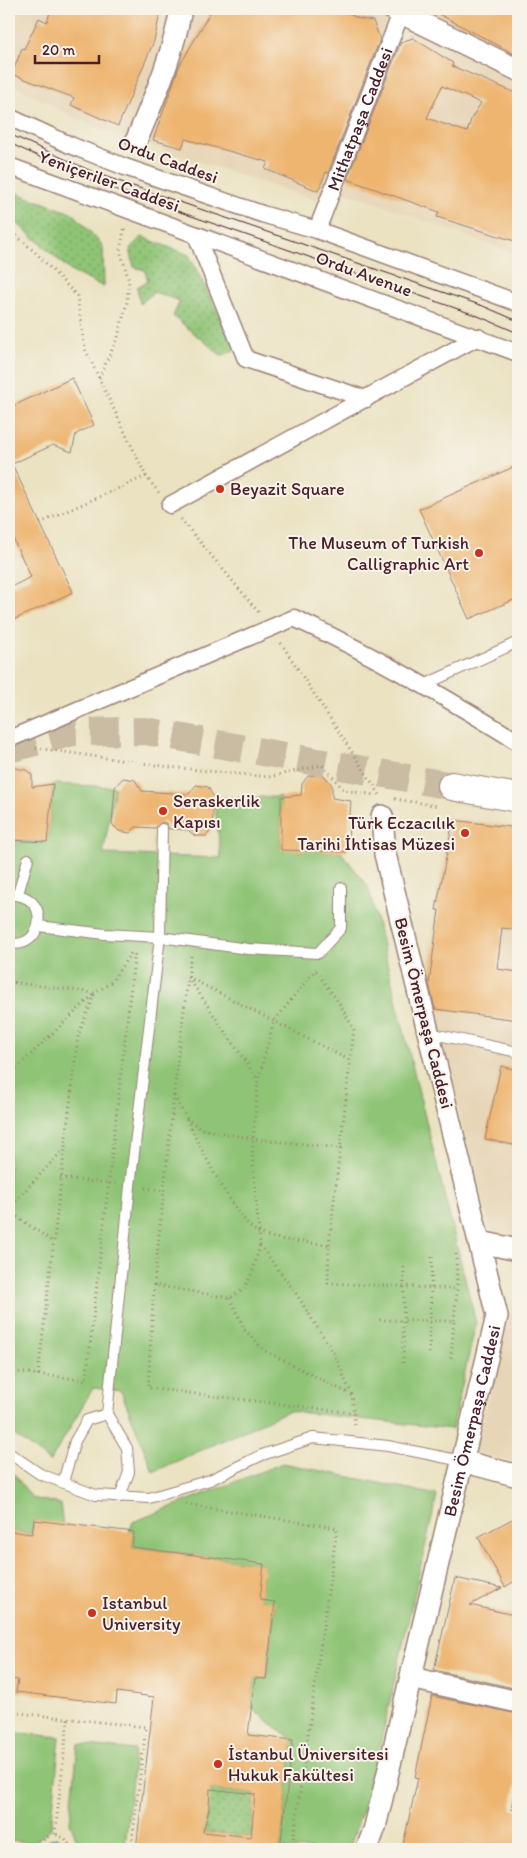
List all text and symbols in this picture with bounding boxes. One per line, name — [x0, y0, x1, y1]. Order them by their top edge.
scale bar — [35, 32, 99, 64]
text: 20 m — [42, 41, 76, 59]
street label: Mithatpaşa Caddesi — [322, 44, 398, 194]
street label: Ordu Caddesi — [115, 132, 221, 188]
street label: Yeniçeriler Caddesi — [35, 145, 183, 217]
street label: Ordu Avenue — [313, 246, 415, 302]
place label: Beyazit Square — [230, 478, 345, 500]
marker: Beyazit Square — [214, 483, 226, 495]
place label: The Museum of Turkish Calligraphic Art — [288, 532, 469, 575]
marker: The Museum of Turkish Calligraphic Art — [473, 547, 485, 559]
place label: Seraskerlik Kapısı — [173, 790, 261, 833]
marker: Seraskerlik Kapısı — [157, 805, 169, 817]
place label: Türk Eczacılık Tarihi İhtisas Müzesi — [297, 812, 456, 855]
marker: Türk Eczacılık Tarihi İhtisas Müzesi — [459, 827, 471, 839]
street label: Besim Ömerpaşa Caddesi — [390, 915, 458, 1111]
street label: Besim Ömerpaşa Caddesi — [438, 1323, 505, 1519]
place label: Istanbul University — [102, 1592, 181, 1635]
marker: Istanbul University — [86, 1607, 98, 1619]
place label: İstanbul Üniversitesi Hukuk Fakültesi — [228, 1743, 389, 1786]
marker: İstanbul Üniversitesi Hukuk Fakültesi — [212, 1758, 224, 1770]

